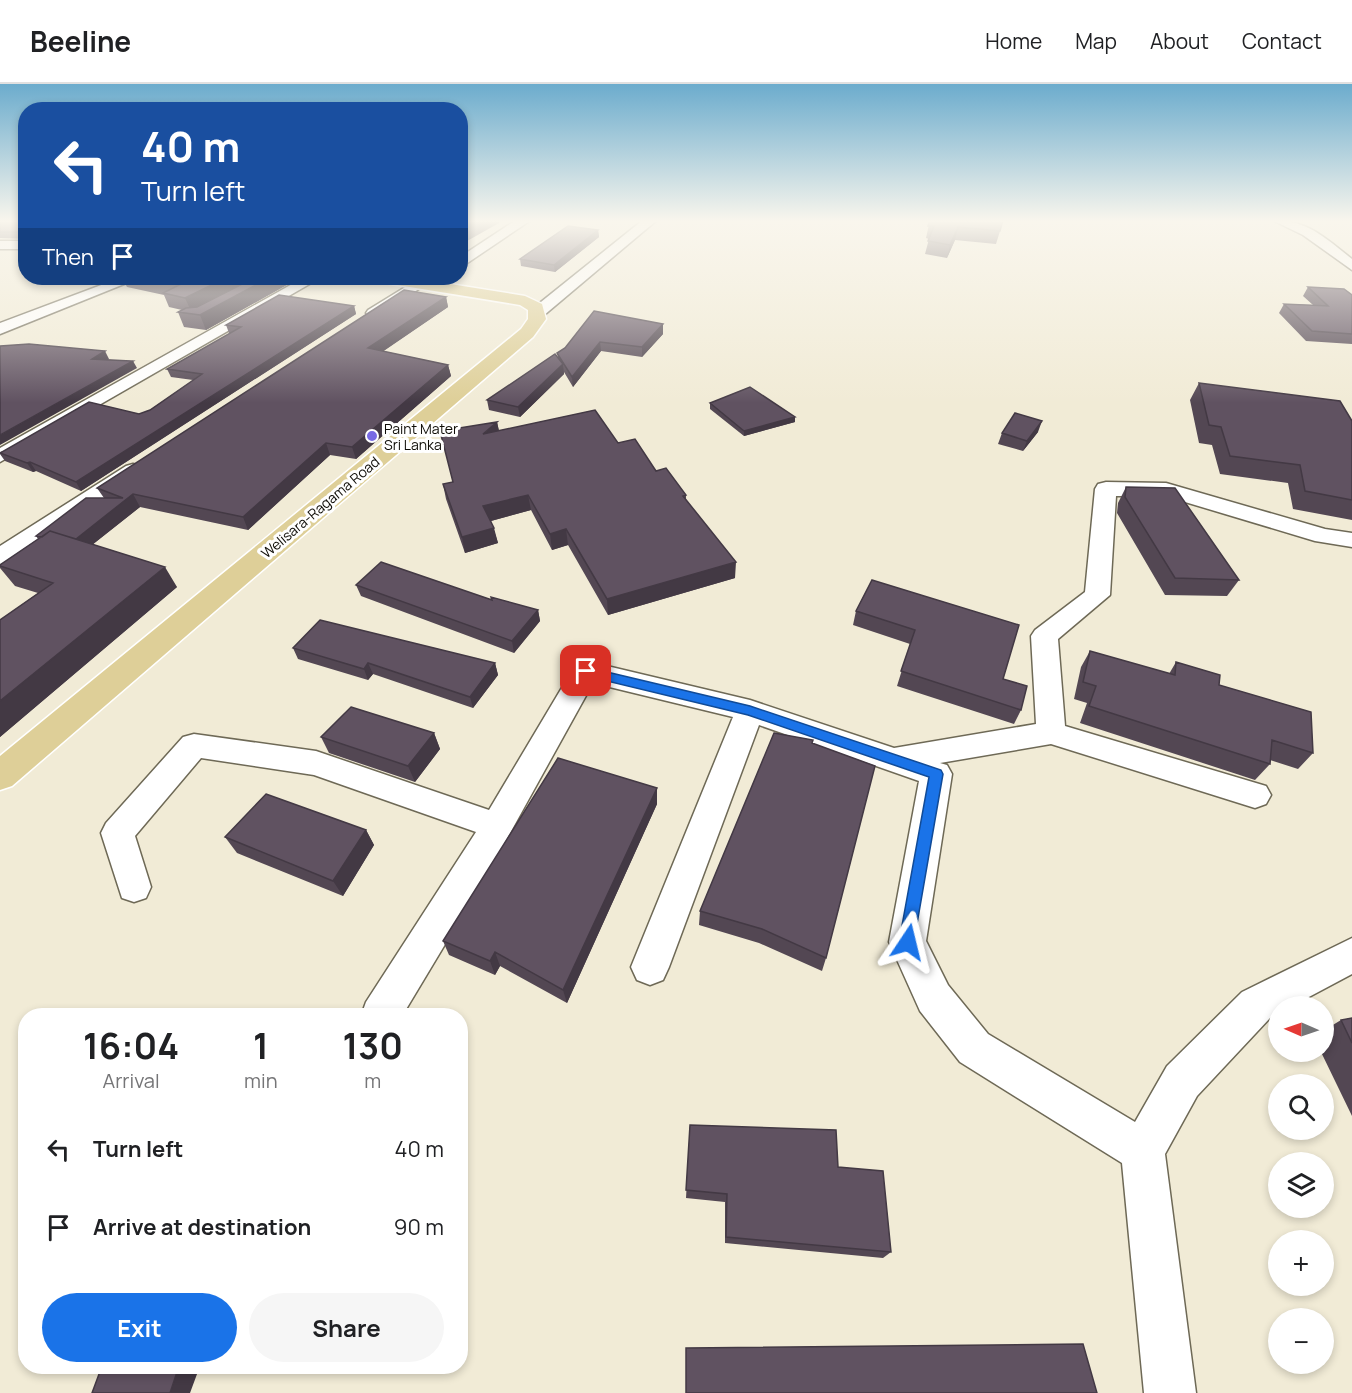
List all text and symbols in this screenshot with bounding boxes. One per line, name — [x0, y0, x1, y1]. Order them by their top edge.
text: Beeline — [30, 22, 131, 60]
text: Home — [985, 27, 1042, 55]
text: Map — [1075, 27, 1117, 55]
text: About — [1150, 27, 1209, 55]
text: Contact — [1242, 27, 1322, 55]
text: 40 m — [141, 117, 240, 175]
icon: left — [42, 126, 120, 204]
text: Turn left — [141, 172, 245, 209]
icon: arrive — [106, 240, 139, 273]
text: Then — [42, 242, 94, 272]
place label: Paint Mater Sri Lanka — [384, 419, 458, 454]
marker: Paint Mater Sri Lanka — [365, 429, 379, 443]
street label: Welisara-Ragama Road — [257, 452, 383, 562]
pin — [560, 645, 611, 696]
icon: arrive — [569, 654, 602, 687]
position arrow — [876, 910, 940, 974]
north arrow — [1268, 996, 1334, 1062]
map controls — [1268, 996, 1334, 1374]
text: 16:04 — [83, 1021, 179, 1070]
text: 1 — [253, 1021, 269, 1070]
text: 130 — [343, 1021, 403, 1070]
text: Arrival — [102, 1067, 160, 1094]
text: min — [244, 1067, 278, 1094]
text: m — [364, 1067, 381, 1094]
button: search — [1268, 1074, 1334, 1140]
icon: left — [42, 1133, 75, 1166]
text: Turn left — [93, 1134, 183, 1164]
text: 40 m — [395, 1134, 444, 1164]
button: layers — [1268, 1152, 1334, 1218]
icon: arrive — [42, 1211, 75, 1244]
text: Arrive at destination — [93, 1212, 311, 1242]
text: 90 m — [394, 1212, 444, 1242]
button: + — [1268, 1230, 1334, 1296]
button: Exit — [42, 1293, 237, 1362]
button: Share — [249, 1293, 444, 1362]
button: − — [1268, 1308, 1334, 1374]

